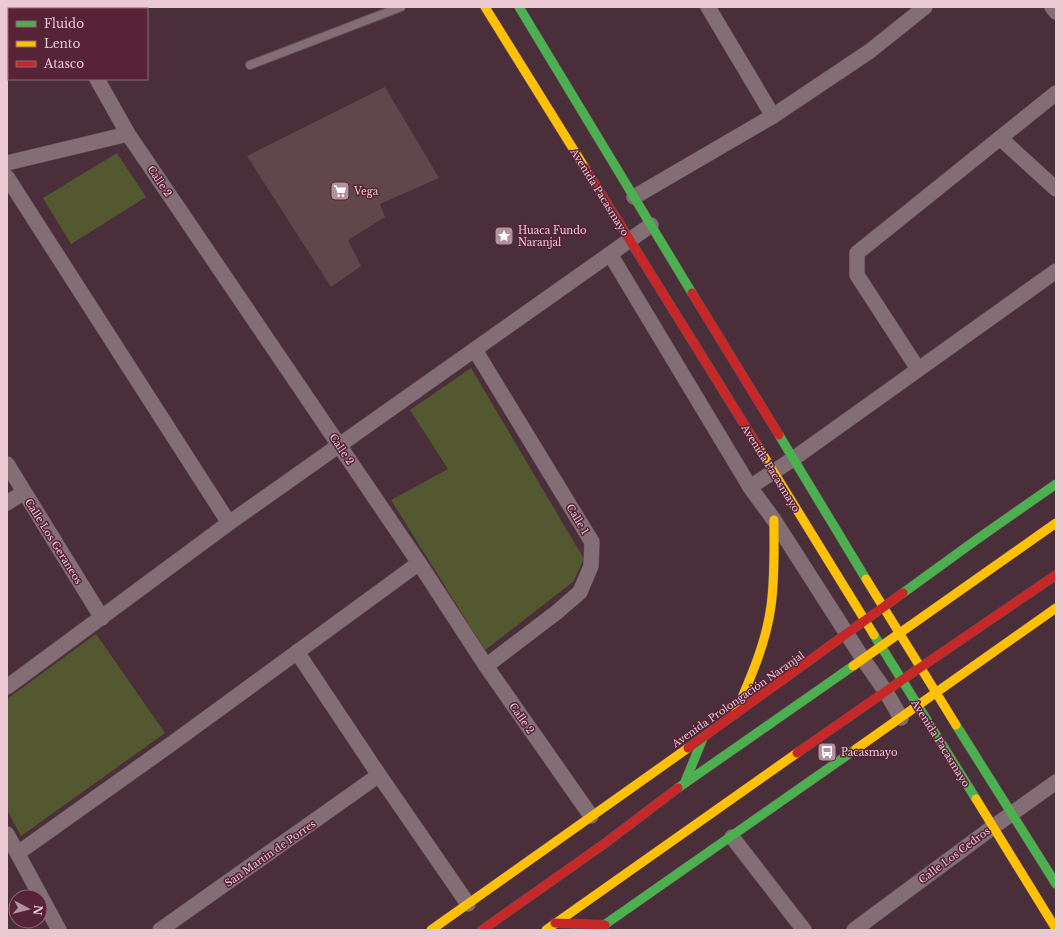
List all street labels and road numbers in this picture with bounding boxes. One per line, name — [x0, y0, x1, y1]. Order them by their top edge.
street label: Avenida Pacasmayo — [567, 145, 632, 239]
street label: Calle 2 — [144, 163, 175, 199]
street label: Avenida Pacasmayo — [738, 421, 803, 515]
street label: Calle 2 — [326, 431, 357, 467]
street label: Calle Los Geraneos — [22, 496, 85, 587]
street label: Calle 1 — [563, 502, 592, 537]
street label: Avenida Prolongación Naranjal — [669, 649, 807, 751]
street label: Avenida Pacasmayo — [908, 696, 973, 790]
street label: Calle 2 — [506, 700, 537, 736]
street label: San Martin de Porres — [222, 817, 319, 890]
street label: Calle Los Cedros — [916, 824, 993, 887]

